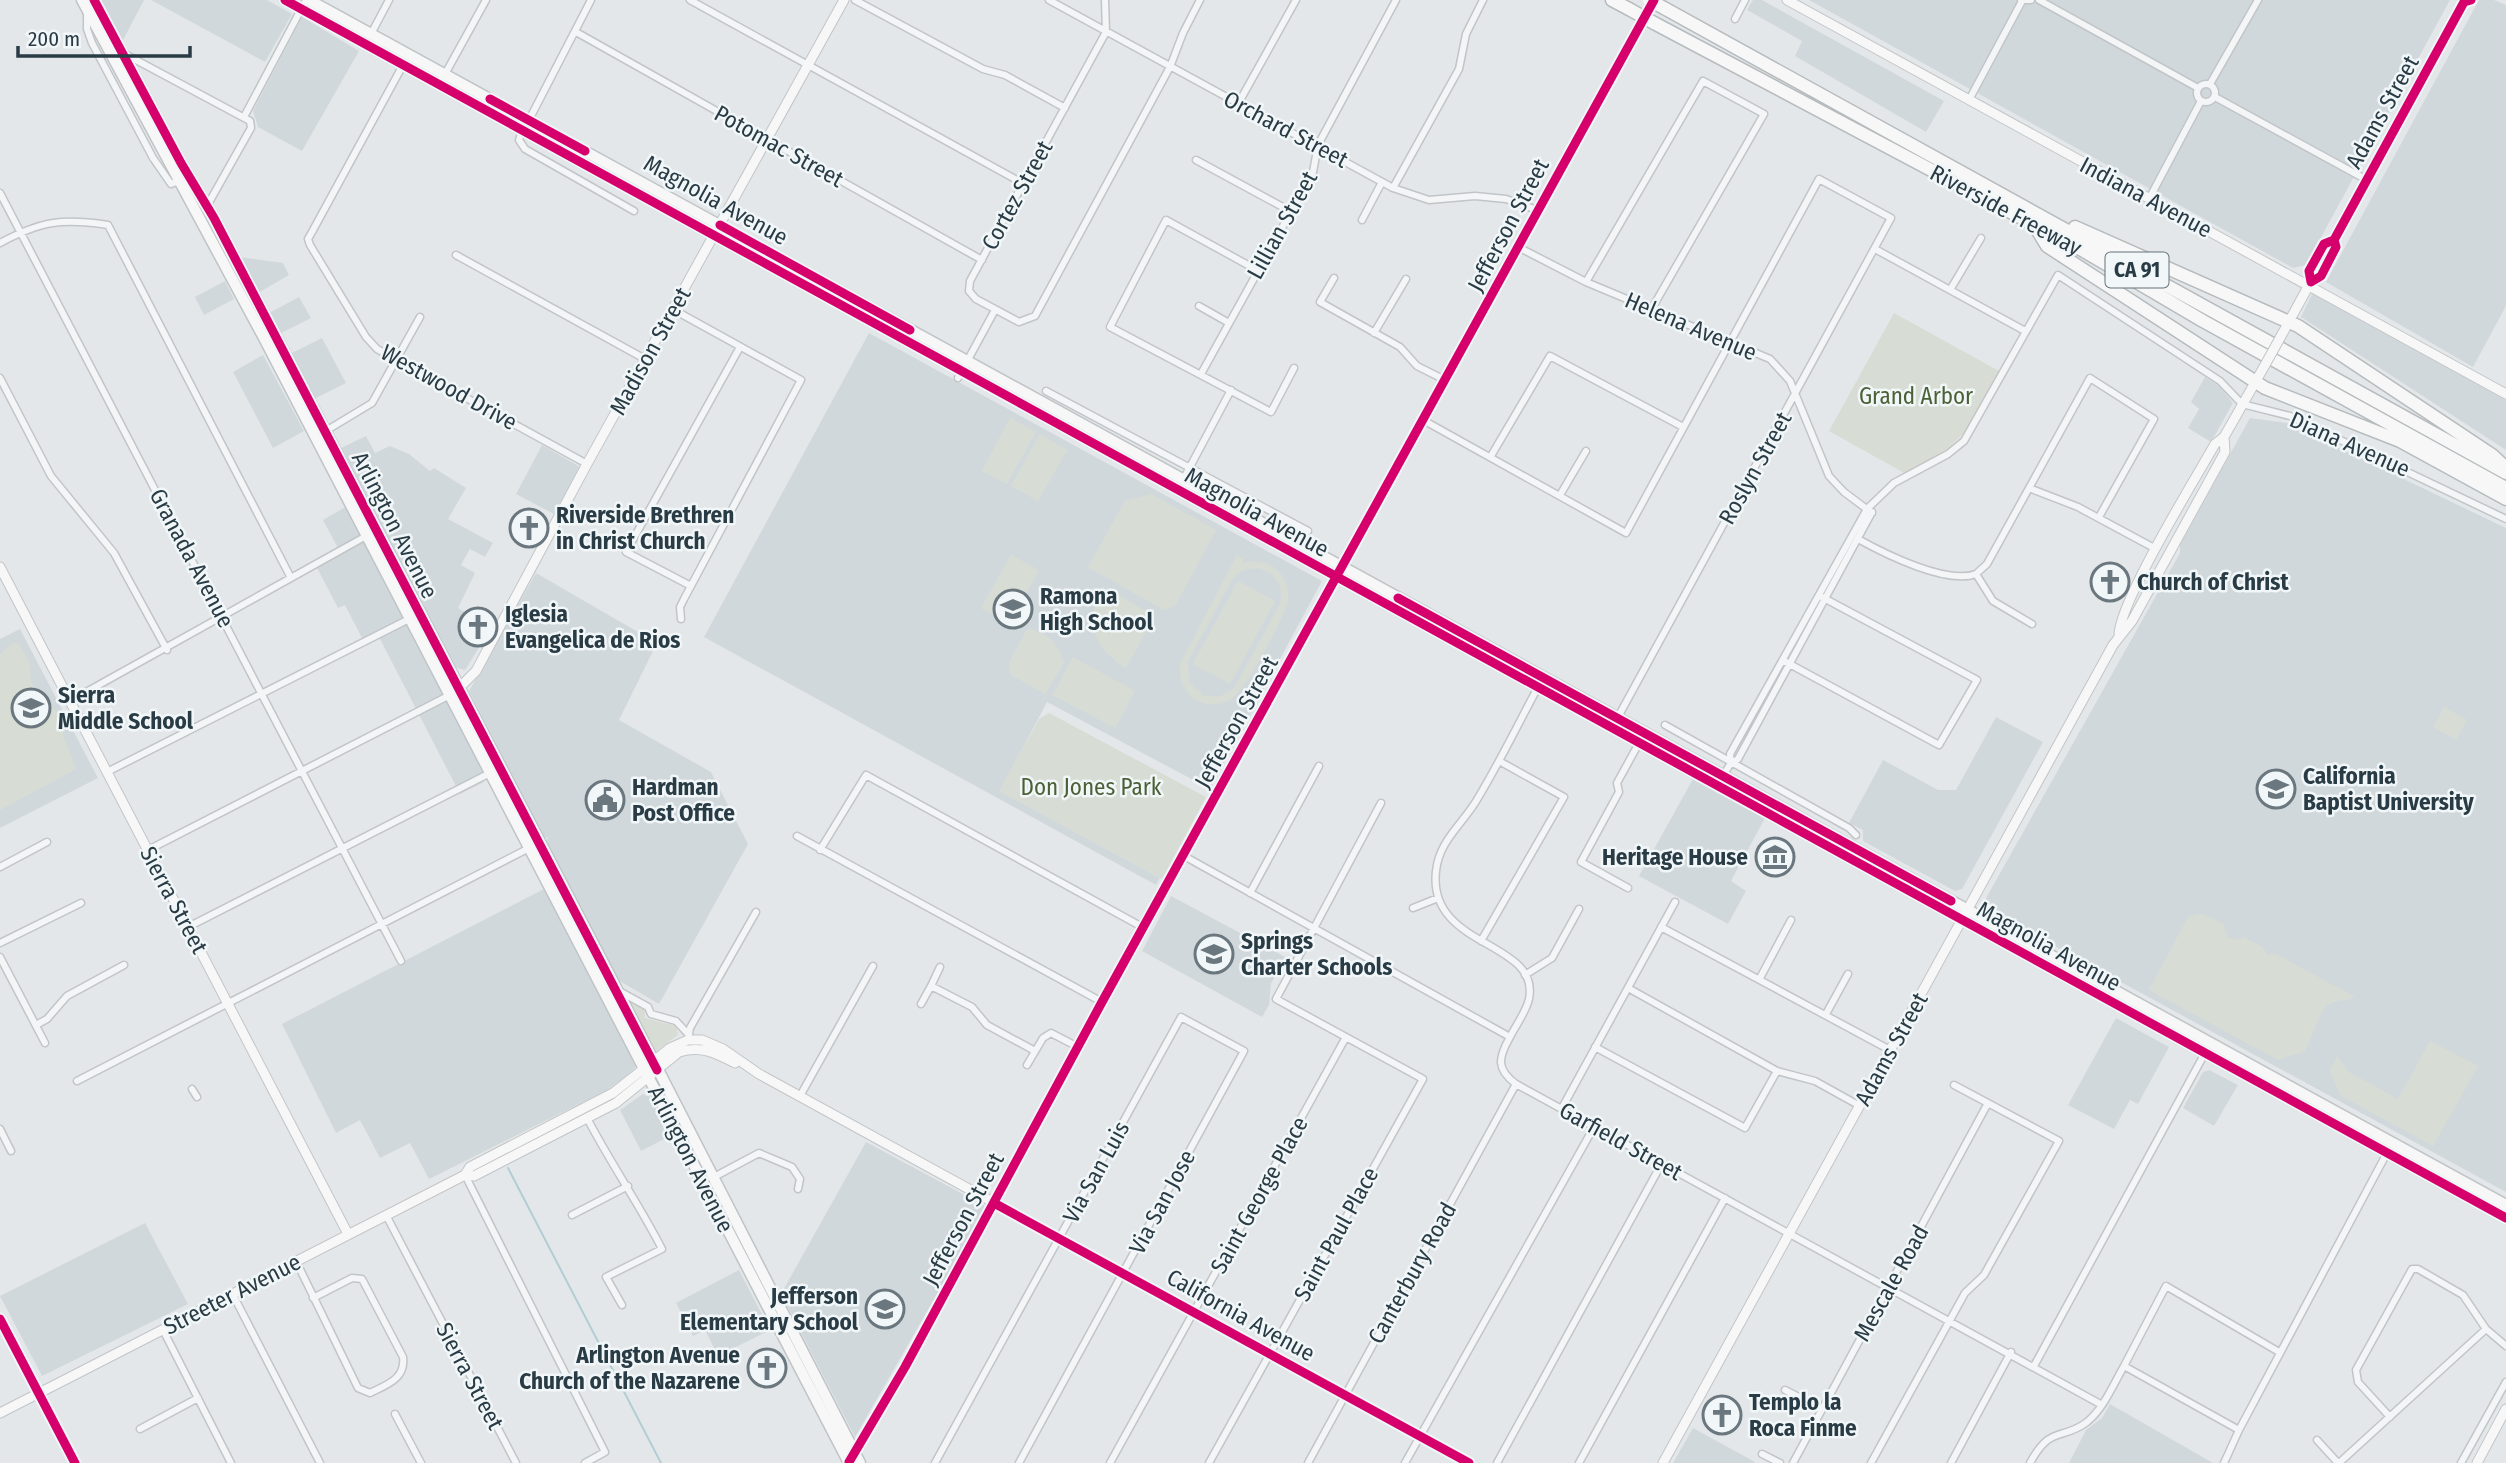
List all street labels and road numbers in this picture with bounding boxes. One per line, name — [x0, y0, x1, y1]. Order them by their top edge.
street label: Adams Street — [2339, 50, 2425, 174]
street label: Orchard Street — [1219, 85, 1353, 174]
street label: Potomac Street — [709, 99, 849, 193]
street label: Cortez Street — [975, 135, 1059, 255]
street label: Magnolia Avenue — [639, 149, 793, 251]
street label: Indiana Avenue — [2075, 150, 2217, 244]
street label: Jefferson Street — [1461, 153, 1555, 296]
street label: Riverside Freeway — [1925, 158, 2087, 262]
street label: Lillian Street — [1241, 166, 1323, 284]
road number: CA 91 — [2106, 252, 2168, 288]
street label: Madison Street — [603, 282, 697, 420]
street label: Helena Avenue — [1621, 286, 1761, 366]
street label: Westwood Drive — [376, 338, 522, 436]
street label: Diana Avenue — [2286, 405, 2414, 483]
street label: Roslyn Street — [1713, 406, 1798, 529]
street label: Arlington Avenue — [346, 447, 444, 603]
street label: Magnolia Avenue — [1180, 461, 1334, 563]
street label: Granada Avenue — [144, 484, 240, 632]
street label: Jefferson Street — [1188, 651, 1284, 793]
street label: Sierra Street — [134, 842, 214, 959]
street label: Magnolia Avenue — [1972, 895, 2126, 997]
street label: Adams Street — [1848, 987, 1934, 1111]
street label: Arlington Avenue — [642, 1081, 740, 1237]
street label: Garfield Street — [1555, 1096, 1688, 1186]
street label: Saint George Place — [1204, 1112, 1314, 1278]
street label: Via San Luis — [1057, 1116, 1135, 1228]
street label: Via San Jose — [1123, 1145, 1201, 1259]
street label: Jefferson Street — [916, 1147, 1010, 1290]
street label: Saint Paul Place — [1288, 1162, 1384, 1306]
street label: Canterbury Road — [1362, 1198, 1462, 1348]
street label: Mescale Road — [1848, 1220, 1934, 1346]
street label: Streeter Avenue — [159, 1247, 305, 1341]
street label: California Avenue — [1162, 1263, 1320, 1367]
street label: Sierra Street — [430, 1318, 510, 1435]

